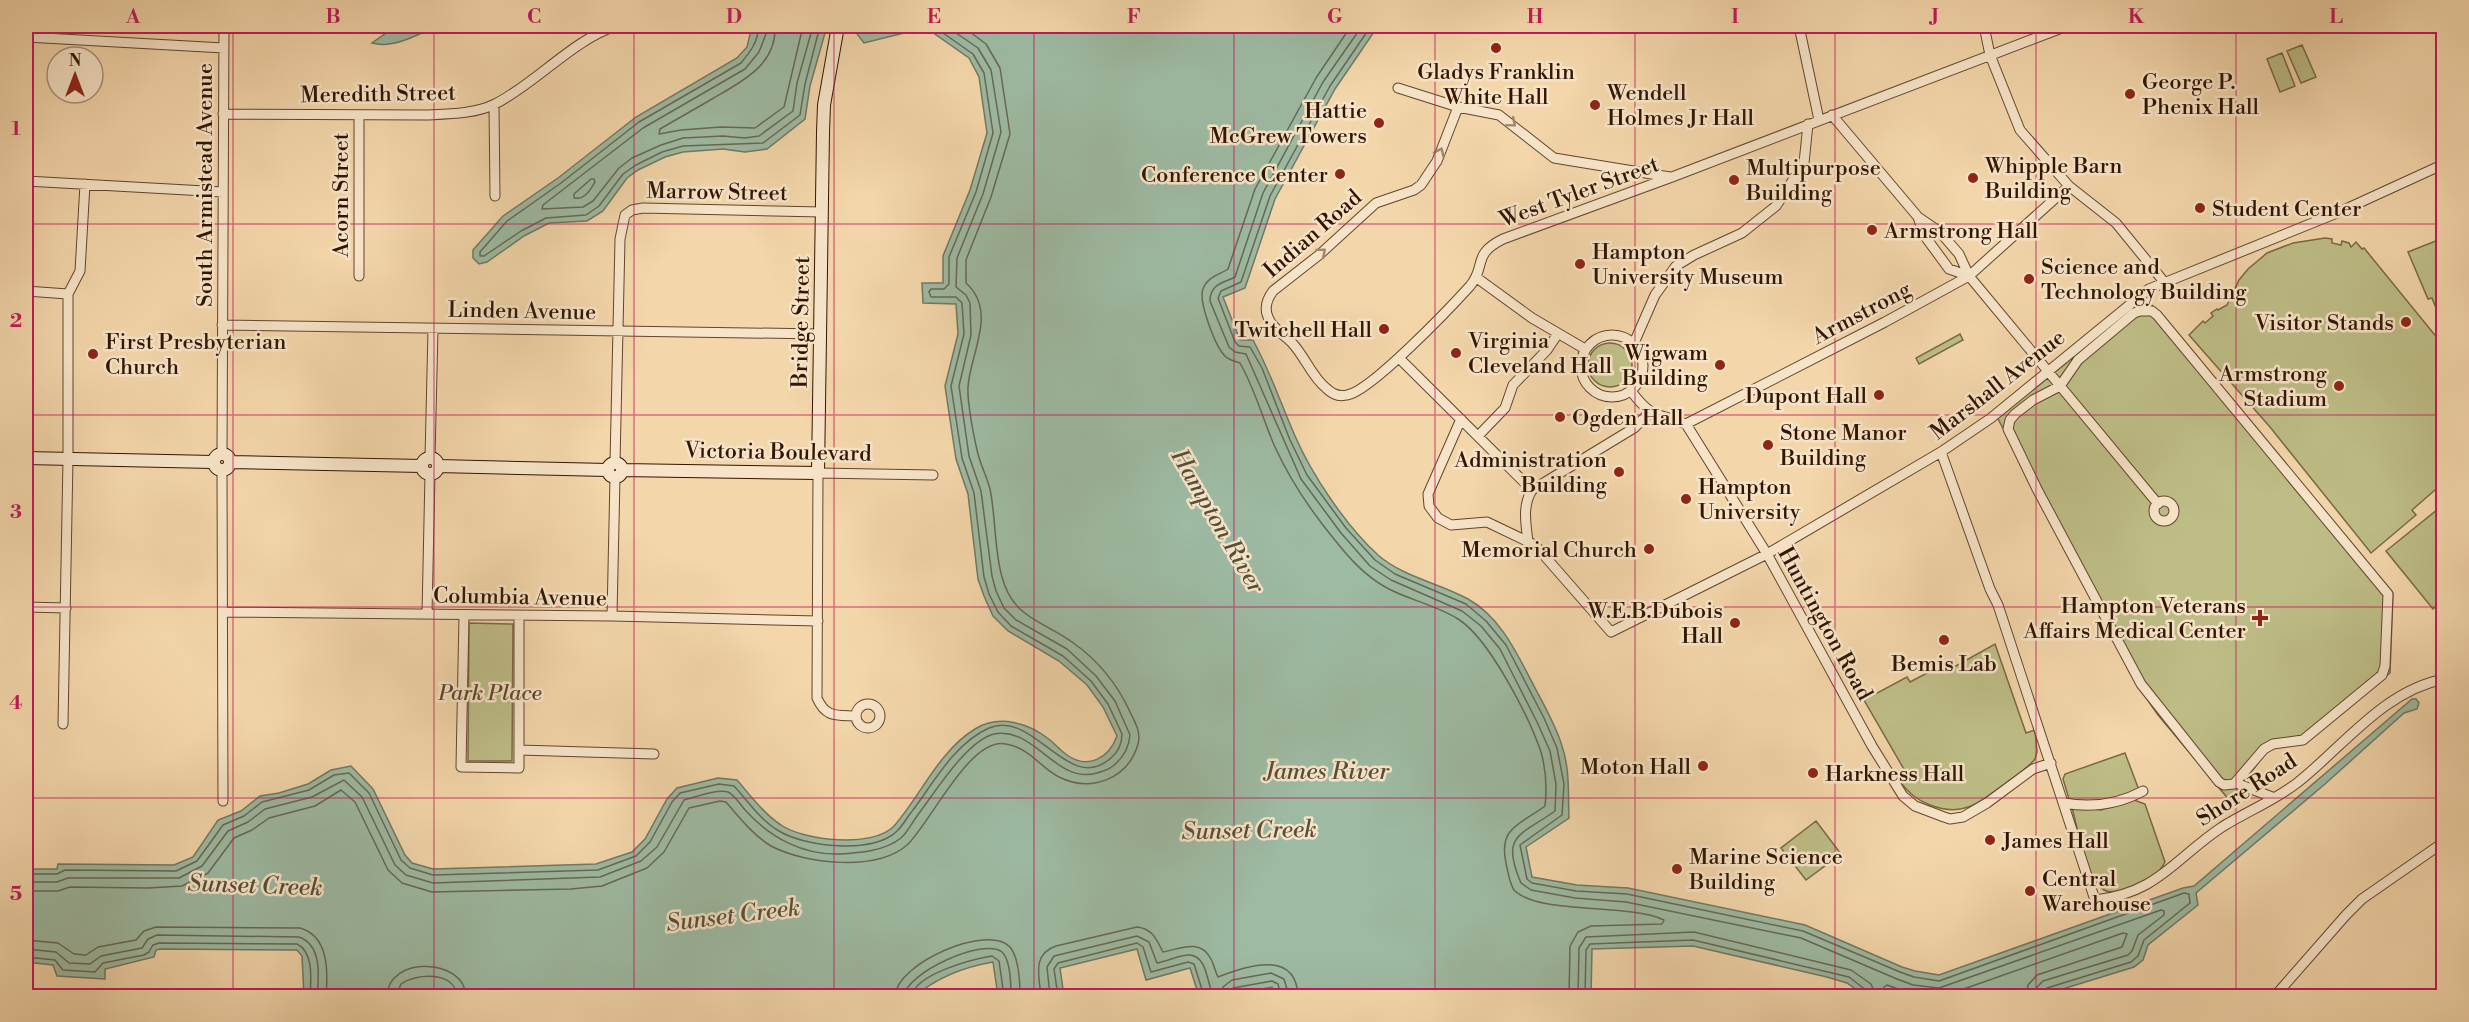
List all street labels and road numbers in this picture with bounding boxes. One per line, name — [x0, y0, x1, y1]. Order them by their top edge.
street label: South Armistead Avenue — [192, 63, 219, 307]
street label: Meredith Street — [300, 80, 456, 109]
street label: Acorn Street — [328, 132, 355, 259]
street label: West Tyler Street — [1495, 151, 1663, 234]
street label: Marrow Street — [646, 178, 788, 207]
street label: Indian Road — [1258, 184, 1368, 284]
street label: Bridge Street — [787, 256, 816, 389]
street label: Armstrong — [1807, 276, 1916, 351]
street label: Linden Avenue — [447, 297, 597, 326]
street label: Marshall Avenue — [1925, 324, 2071, 446]
street label: Victoria Boulevard — [683, 437, 872, 468]
street label: Huntington Road — [1771, 542, 1878, 706]
street label: Columbia Avenue — [433, 582, 607, 613]
street label: Shore Road — [2192, 748, 2302, 833]

